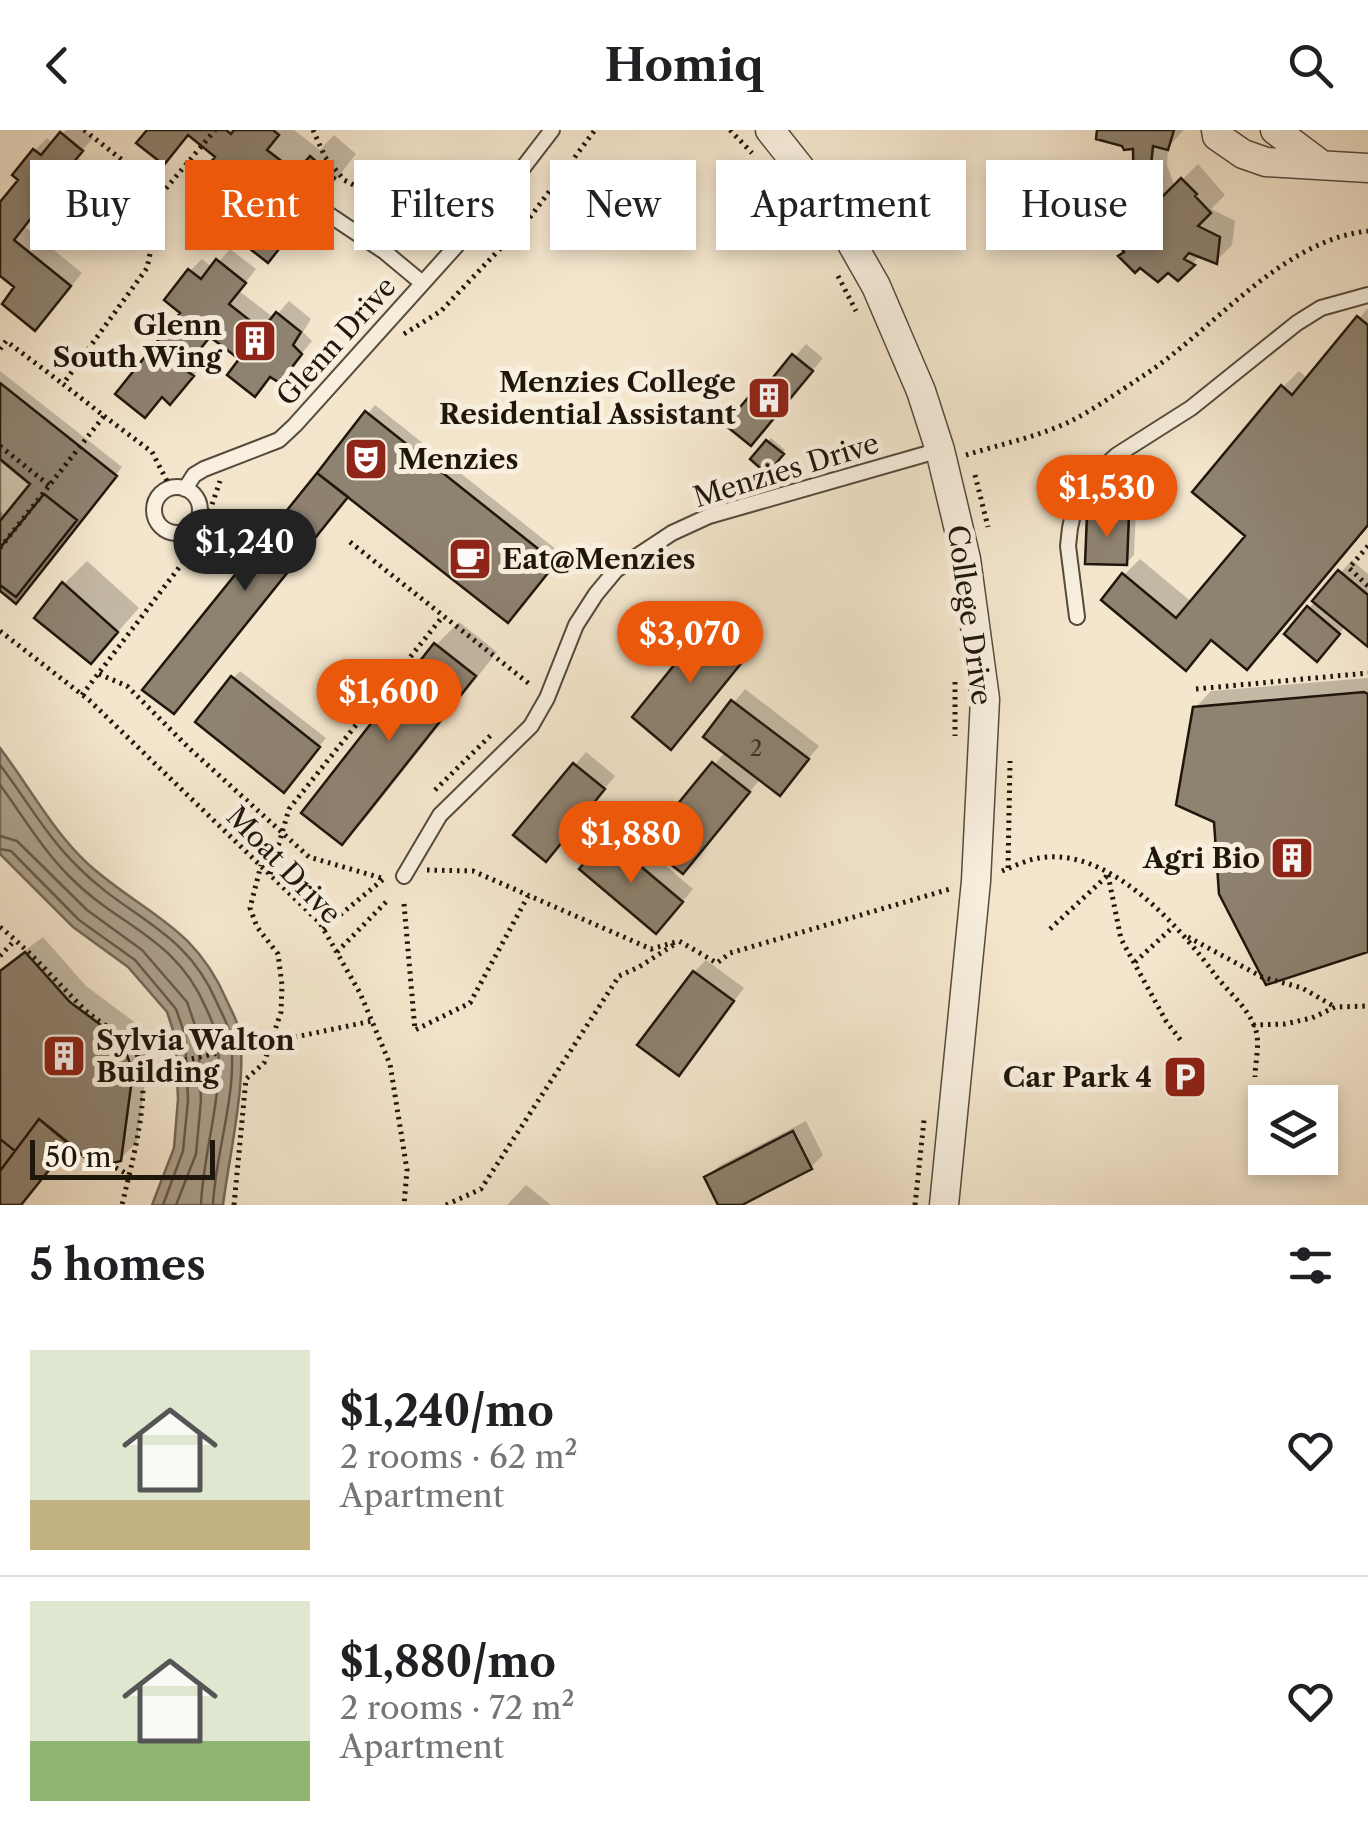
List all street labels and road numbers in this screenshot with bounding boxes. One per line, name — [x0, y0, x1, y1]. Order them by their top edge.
street label: Glenn Drive — [269, 269, 403, 413]
street label: Menzies Drive — [689, 426, 883, 514]
street label: College Drive — [941, 523, 999, 707]
street label: Moat Drive — [220, 799, 348, 931]

